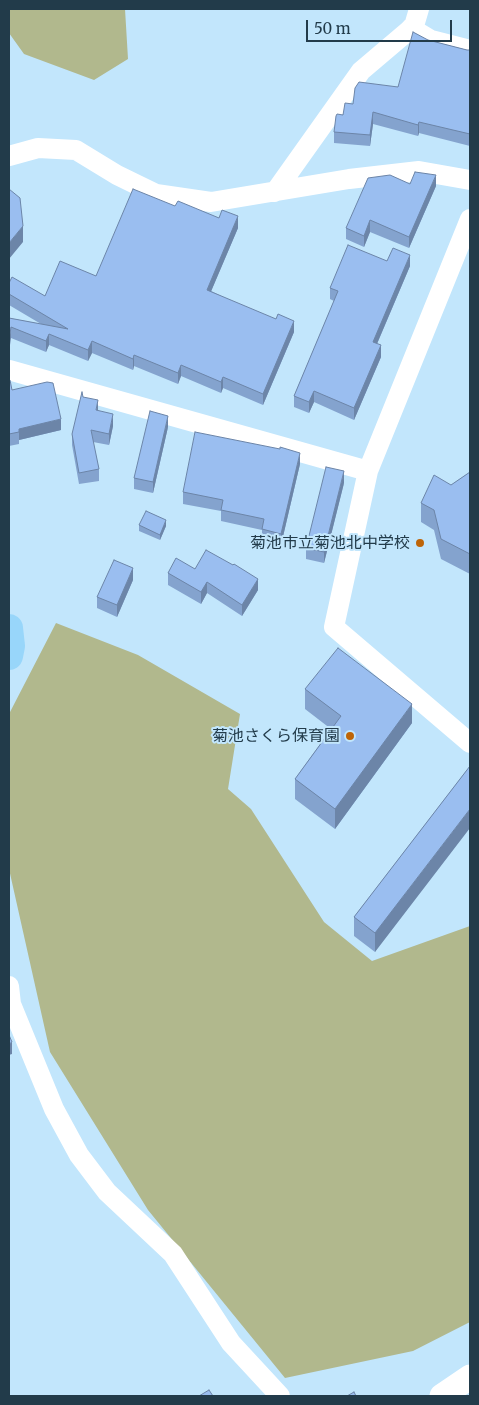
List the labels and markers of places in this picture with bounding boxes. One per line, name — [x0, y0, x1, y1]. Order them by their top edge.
place label: 菊池市立菊池北中学校 — [250, 533, 410, 553]
marker: 菊池市立菊池北中学校 — [414, 537, 426, 549]
place label: 菊池さくら保育園 — [212, 726, 340, 746]
marker: 菊池さくら保育園 — [344, 730, 356, 742]

